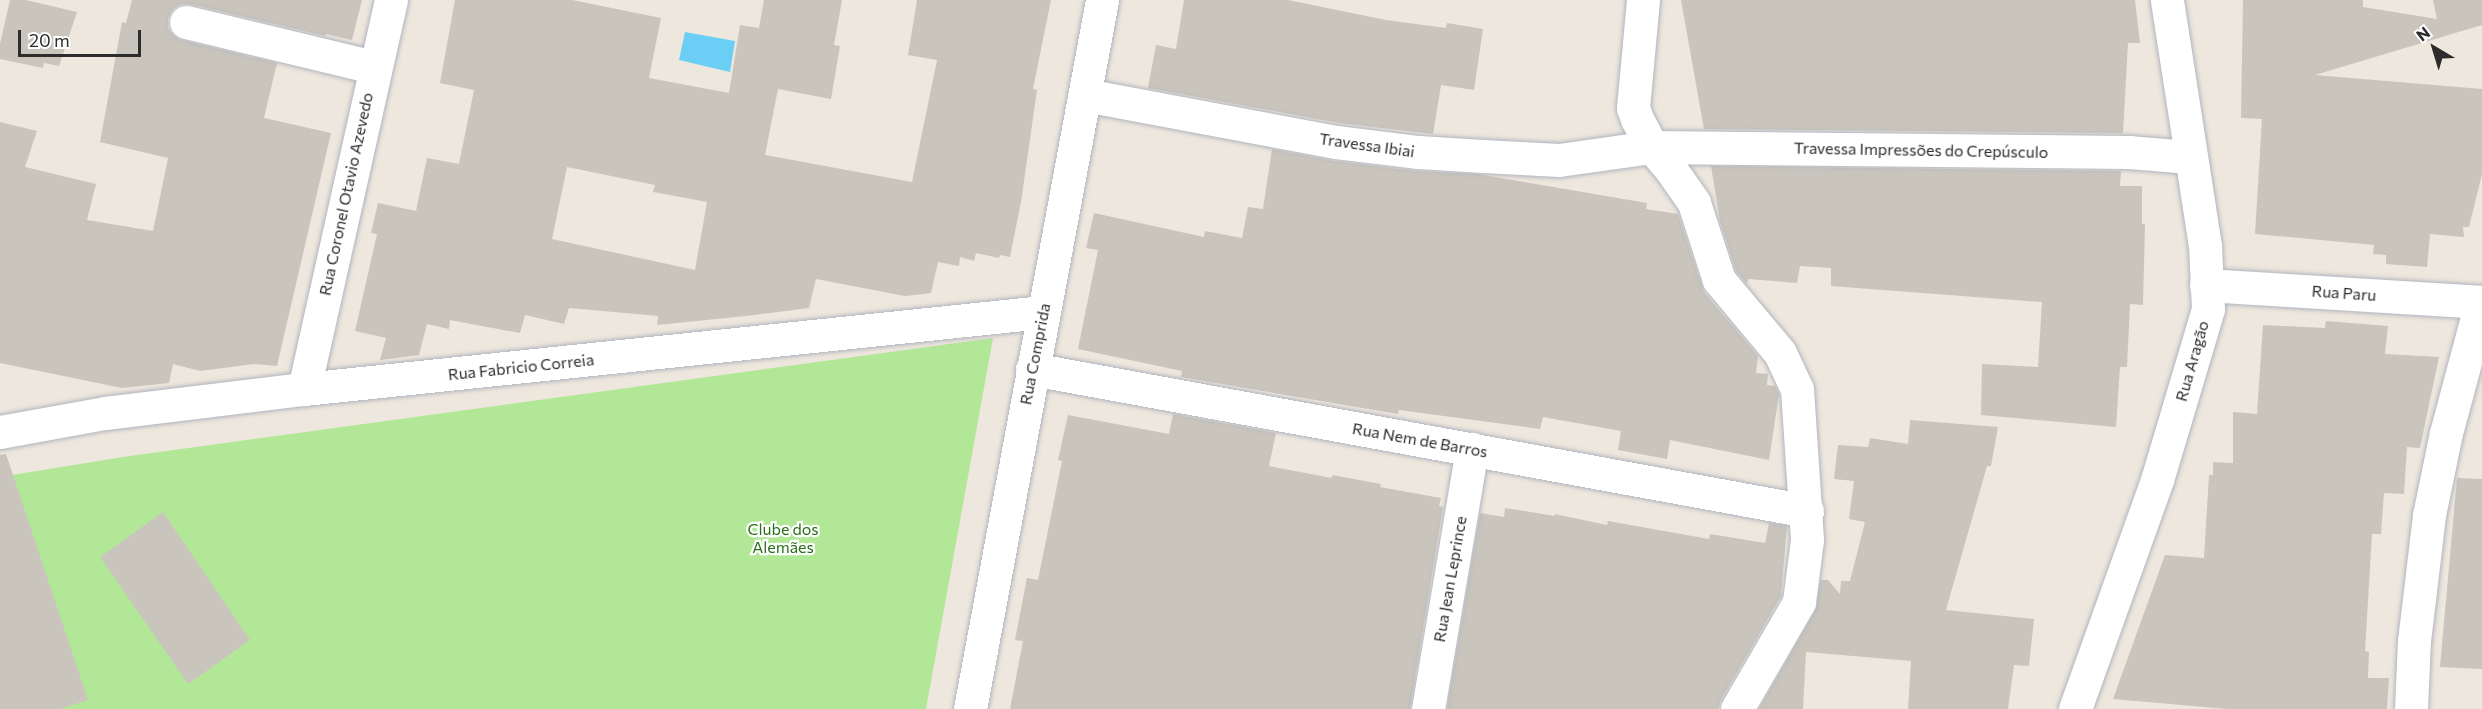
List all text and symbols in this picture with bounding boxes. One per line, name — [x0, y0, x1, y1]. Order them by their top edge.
scale bar — [21, 18, 144, 56]
north arrow — [2404, 18, 2464, 78]
text: N — [2412, 22, 2433, 45]
text: 20 m — [29, 29, 70, 51]
street label: Rua Coronel Otavio Azevedo — [315, 91, 377, 297]
street label: Travessa Ibiai — [1318, 129, 1416, 161]
street label: Travessa Impressões do Crepúsculo — [1794, 138, 2048, 162]
street label: Rua Paru — [2311, 281, 2377, 305]
street label: Rua Comprida — [1016, 302, 1054, 406]
street label: Rua Aragão — [2171, 318, 2213, 404]
street label: Rua Fabricio Correia — [447, 350, 595, 384]
street label: Rua Nem de Barros — [1351, 419, 1489, 461]
street label: Rua Jean Leprince — [1429, 514, 1471, 644]
park label: Clube dos Alemães — [748, 519, 818, 557]

